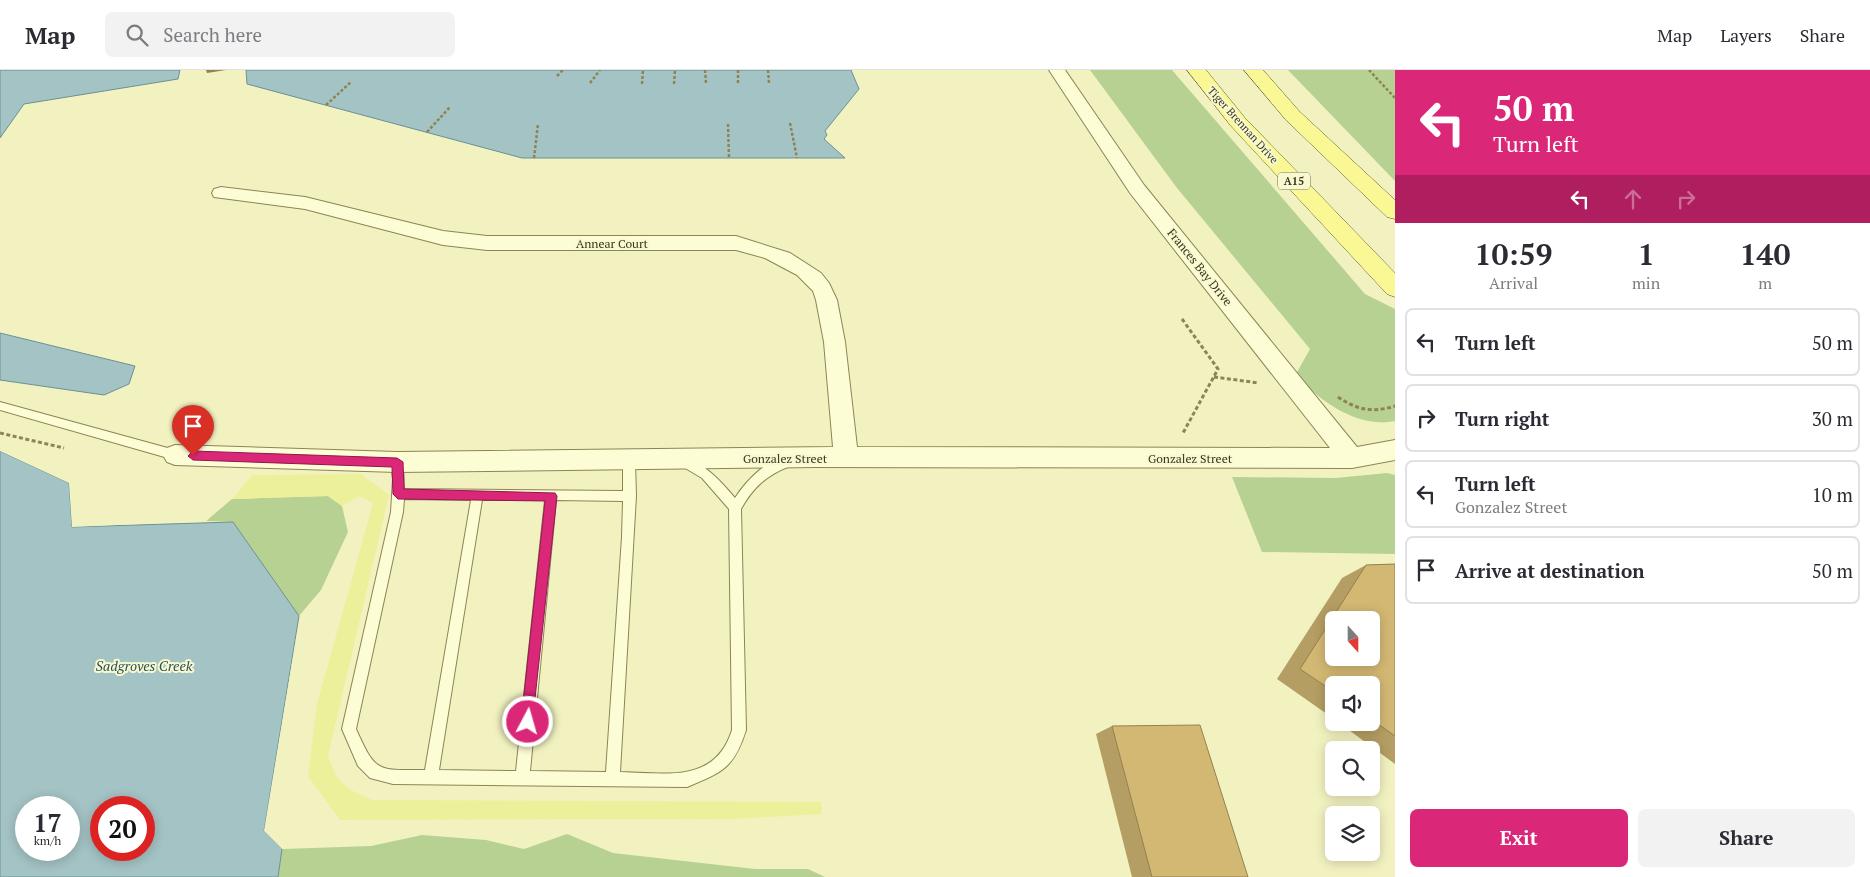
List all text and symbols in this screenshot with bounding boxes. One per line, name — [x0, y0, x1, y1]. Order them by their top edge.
search box — [105, 12, 455, 57]
text: Map — [25, 19, 75, 51]
icon: search — [123, 21, 151, 49]
text: Search here — [163, 22, 262, 47]
text: Map — [1657, 23, 1692, 47]
text: Layers — [1720, 23, 1772, 47]
text: Share — [1800, 23, 1845, 47]
street label: Tiger Brennan Drive — [1205, 84, 1282, 167]
text: 50 m — [1493, 85, 1574, 131]
icon: left — [1410, 90, 1475, 155]
text: Turn left — [1493, 129, 1579, 158]
road number: A15 — [1278, 172, 1310, 190]
icon: left — [1566, 185, 1594, 213]
icon: ahead — [1619, 185, 1647, 213]
icon: right — [1672, 185, 1700, 213]
street label: Frances Bay Drive — [1164, 225, 1236, 309]
text: 10:59 — [1474, 234, 1553, 274]
text: 1 — [1638, 234, 1655, 274]
text: 140 — [1740, 234, 1791, 274]
street label: Annear Court — [576, 236, 649, 251]
text: Arrival — [1489, 272, 1538, 294]
text: min — [1632, 272, 1660, 294]
text: m — [1758, 272, 1772, 294]
icon: left — [1412, 328, 1440, 356]
text: Turn left — [1455, 330, 1536, 355]
text: 50 m — [1812, 330, 1853, 355]
icon: right — [1412, 404, 1440, 432]
pin — [172, 405, 214, 456]
text: Turn right — [1455, 406, 1549, 431]
text: 30 m — [1812, 406, 1853, 431]
icon: arrive — [179, 412, 207, 440]
street label: Gonzalez Street — [743, 451, 828, 466]
street label: Gonzalez Street — [1148, 451, 1233, 466]
text: Turn left — [1455, 471, 1536, 496]
icon: left — [1412, 480, 1440, 508]
text: 10 m — [1812, 482, 1853, 507]
text: Gonzalez Street — [1455, 496, 1567, 518]
icon: arrive — [1412, 556, 1440, 584]
text: Arrive at destination — [1455, 558, 1644, 583]
text: 50 m — [1812, 558, 1853, 583]
north arrow — [1325, 611, 1380, 666]
map controls — [1325, 611, 1380, 861]
water label: Sadgroves Creek — [95, 656, 193, 675]
button: sound — [1325, 676, 1380, 731]
position arrow — [501, 695, 553, 747]
button: search — [1325, 741, 1380, 796]
speed limit sign: 20 — [90, 796, 155, 861]
text: 17 — [33, 806, 62, 839]
button: layers — [1325, 806, 1380, 861]
button: Exit — [1410, 809, 1628, 867]
button: Share — [1638, 809, 1855, 867]
text: km/h — [34, 833, 61, 848]

